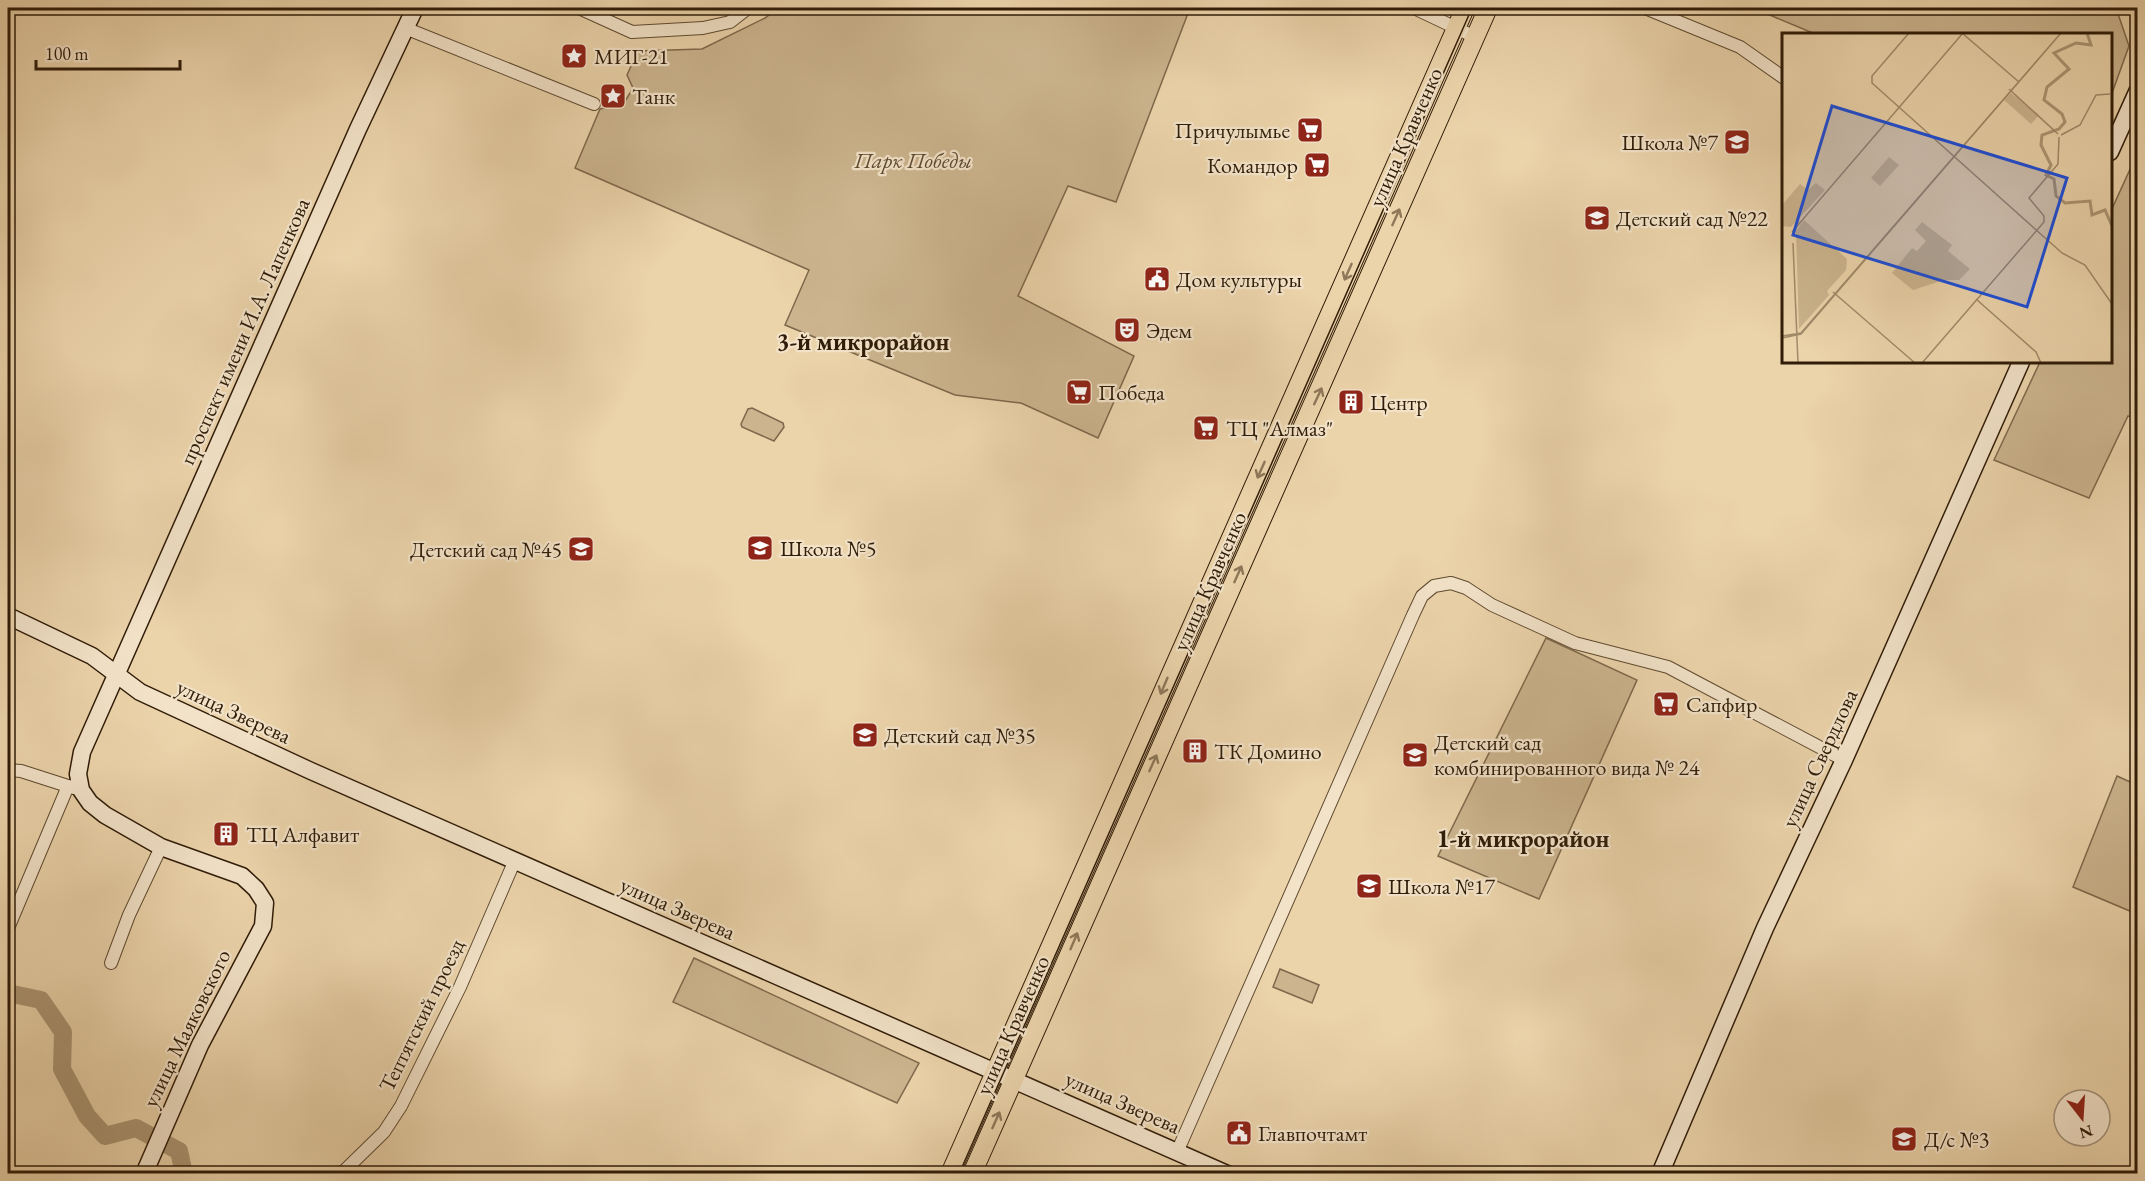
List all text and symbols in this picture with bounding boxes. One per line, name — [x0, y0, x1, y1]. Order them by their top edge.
scale bar — [36, 33, 180, 71]
inset map — [1782, 33, 2112, 363]
place icon: МИГ-21 — [559, 41, 589, 71]
text: 100 m — [45, 42, 89, 65]
place label: МИГ-21 — [594, 42, 669, 71]
street label: улица Кравченко — [1362, 63, 1449, 212]
place icon: Танк — [598, 81, 628, 111]
place label: Танк — [632, 82, 676, 111]
supermarket icon: Причулымье — [1295, 115, 1325, 145]
place label: Причулымье — [1175, 116, 1290, 145]
school or university icon: Школа №7 — [1722, 127, 1752, 157]
place label: Школа №7 — [1621, 128, 1718, 157]
park label: Парк Победы — [853, 146, 972, 175]
supermarket icon: Командор — [1302, 150, 1332, 180]
place label: Командор — [1207, 151, 1298, 180]
street label: проспект имени И.А. Лапенкова — [172, 193, 317, 469]
school or university icon: Детский сад №22 — [1582, 203, 1612, 233]
place label: Детский сад №22 — [1616, 204, 1768, 233]
one-way arrow — [1391, 209, 1402, 227]
one-way arrow — [1342, 263, 1353, 281]
public building icon: Дом культуры — [1142, 264, 1172, 294]
place label: Дом культуры — [1176, 265, 1302, 294]
theatre icon: Эдем — [1112, 315, 1142, 345]
place label: Эдем — [1146, 316, 1192, 345]
district label: 3-й микрорайон — [777, 326, 949, 357]
supermarket icon: Победа — [1064, 377, 1094, 407]
place label: Победа — [1098, 378, 1165, 407]
one-way arrow — [1313, 387, 1324, 405]
building icon: Центр — [1336, 387, 1366, 417]
place label: Центр — [1370, 388, 1428, 417]
supermarket icon: ТЦ "Алмаз" — [1191, 413, 1221, 443]
place label: ТЦ "Алмаз" — [1226, 414, 1333, 443]
one-way arrow — [1254, 460, 1266, 478]
street label: улица Кравченко — [1166, 507, 1253, 656]
school or university icon: Школа №5 — [745, 533, 775, 563]
school or university icon: Детский сад №45 — [566, 534, 596, 564]
place label: Школа №5 — [780, 534, 877, 563]
place label: Детский сад №45 — [410, 535, 562, 564]
one-way arrow — [1233, 565, 1244, 583]
street label: улица Зверева — [172, 672, 296, 751]
one-way arrow — [1158, 677, 1170, 695]
street label: улица Свердлова — [1775, 684, 1864, 832]
supermarket icon: Сапфир — [1651, 689, 1681, 719]
place label: Сапфир — [1686, 690, 1757, 719]
school or university icon: Детский сад №35 — [850, 720, 880, 750]
place label: Детский сад №35 — [884, 721, 1036, 750]
place label: Детский сад комбинированного вида № 24 — [1434, 728, 1700, 782]
building icon: ТК Домино — [1180, 736, 1210, 766]
place label: ТК Домино — [1214, 737, 1322, 766]
school or university icon: Детский сад комбинированного вида № 24 — [1400, 740, 1430, 770]
one-way arrow — [1148, 755, 1160, 773]
building icon: ТЦ Алфавит — [211, 819, 241, 849]
place label: ТЦ Алфавит — [246, 820, 359, 849]
district label: 1-й микрорайон — [1437, 823, 1609, 854]
street label: улица Зверева — [616, 870, 740, 947]
school or university icon: Школа №17 — [1354, 871, 1384, 901]
place label: Школа №17 — [1388, 872, 1496, 901]
one-way arrow — [1069, 933, 1080, 951]
street label: Тептятский проезд — [372, 934, 471, 1096]
street label: улица Маяковского — [136, 944, 237, 1112]
street label: улица Кравченко — [969, 951, 1056, 1100]
street label: улица Зверева — [1061, 1064, 1185, 1141]
north arrow — [2052, 1088, 2112, 1148]
one-way arrow — [991, 1111, 1002, 1130]
public building icon: Главпочтамт — [1224, 1118, 1254, 1148]
place label: Главпочтамт — [1258, 1119, 1367, 1148]
text: N — [2077, 1120, 2096, 1144]
school or university icon: Д/с №3 — [1889, 1124, 1919, 1154]
place label: Д/с №3 — [1924, 1125, 1989, 1154]

